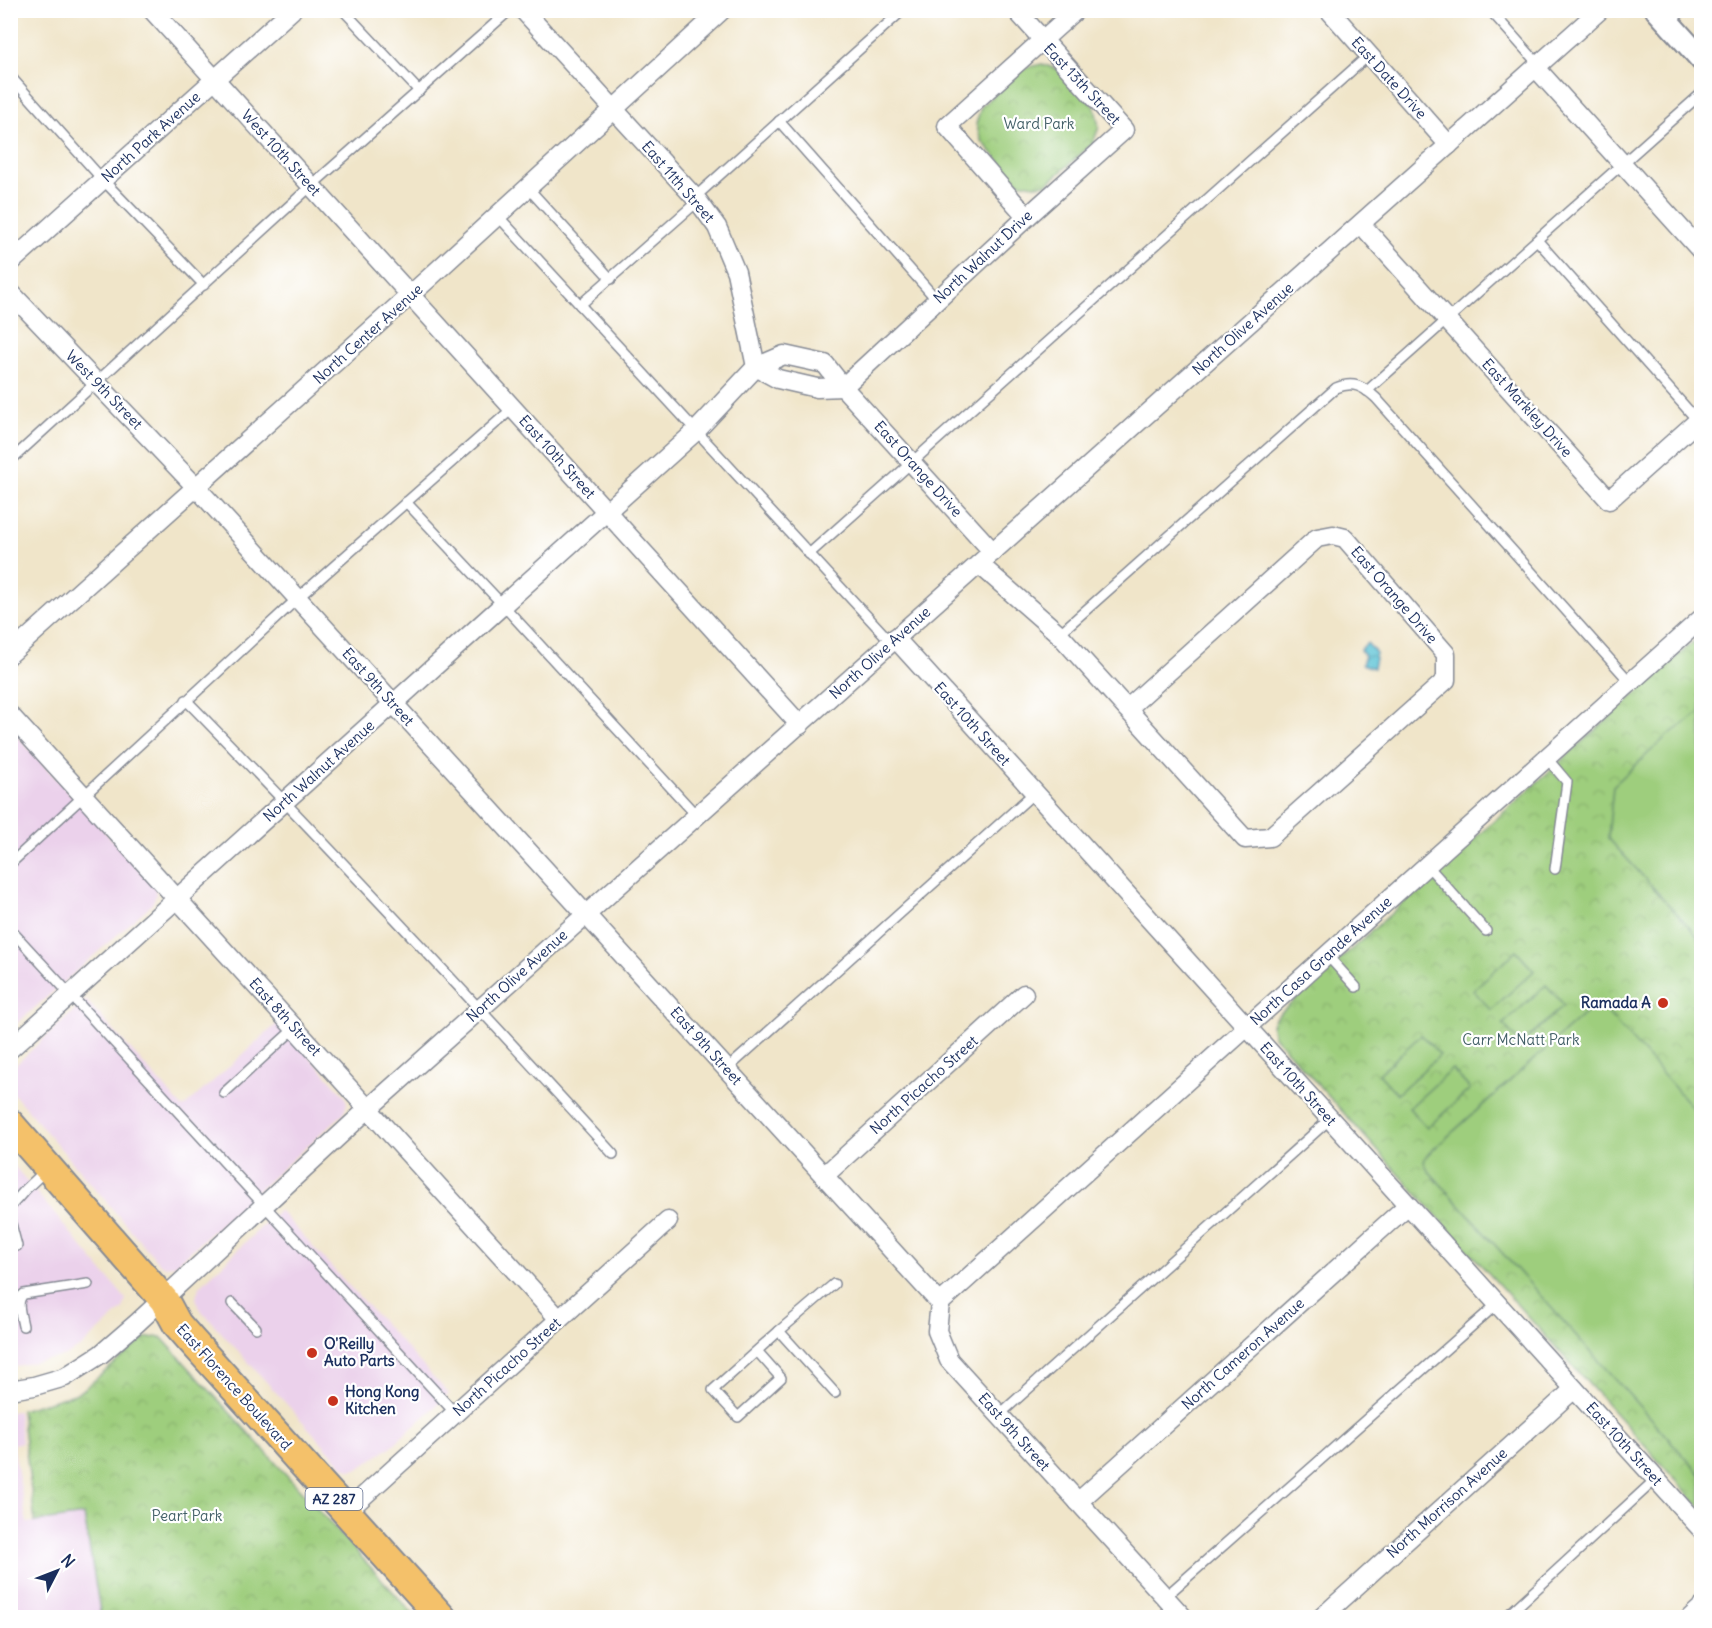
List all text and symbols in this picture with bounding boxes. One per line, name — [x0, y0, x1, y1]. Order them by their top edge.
street label: East Date Drive — [1348, 33, 1431, 123]
street label: East 13th Street — [1040, 39, 1125, 128]
street label: North Park Avenue — [97, 87, 204, 186]
street label: West 10th Street — [238, 106, 325, 200]
park label: Ward Park — [1003, 114, 1075, 133]
street label: East 11th Street — [638, 137, 719, 226]
street label: North Walnut Drive — [929, 206, 1036, 307]
street label: North Olive Avenue — [1188, 278, 1297, 379]
street label: North Center Avenue — [309, 279, 426, 388]
street label: West 9th Street — [62, 346, 147, 433]
street label: East Markley Drive — [1478, 354, 1577, 461]
street label: East 10th Street — [515, 411, 600, 502]
street label: East Orange Drive — [870, 417, 967, 521]
street label: East Orange Drive — [1347, 542, 1442, 647]
street label: North Olive Avenue — [825, 602, 934, 703]
street label: East 9th Street — [338, 644, 418, 730]
street label: East 10th Street — [930, 678, 1015, 769]
street label: North Walnut Avenue — [259, 716, 378, 826]
street label: North Casa Grande Avenue — [1246, 892, 1395, 1029]
street label: North Olive Avenue — [462, 925, 571, 1026]
street label: East 8th Street — [245, 974, 325, 1060]
place label: Ramada A — [1581, 993, 1651, 1012]
marker: Ramada A — [1656, 996, 1670, 1010]
street label: East 9th Street — [666, 1003, 746, 1089]
park label: Carr McNatt Park — [1462, 1030, 1580, 1049]
street label: North Picacho Street — [866, 1031, 982, 1138]
street label: East 10th Street — [1256, 1038, 1341, 1129]
street label: North Cameron Avenue — [1177, 1294, 1308, 1414]
street label: North Picacho Street — [449, 1313, 565, 1420]
street label: East Florence Boulevard — [173, 1320, 296, 1454]
place label: O'Reilly Auto Parts — [324, 1334, 395, 1370]
marker: O'Reilly Auto Parts — [305, 1346, 319, 1360]
place label: Hong Kong Kitchen — [345, 1382, 419, 1418]
street label: East 9th Street — [974, 1389, 1054, 1475]
marker: Hong Kong Kitchen — [326, 1394, 340, 1408]
street label: East 10th Street — [1582, 1398, 1667, 1489]
street label: North Morrison Avenue — [1382, 1443, 1511, 1562]
road number: AZ 287 — [306, 1488, 362, 1510]
park label: Peart Park — [152, 1506, 223, 1525]
north arrow — [27, 1541, 87, 1601]
text: N — [57, 1550, 79, 1572]

